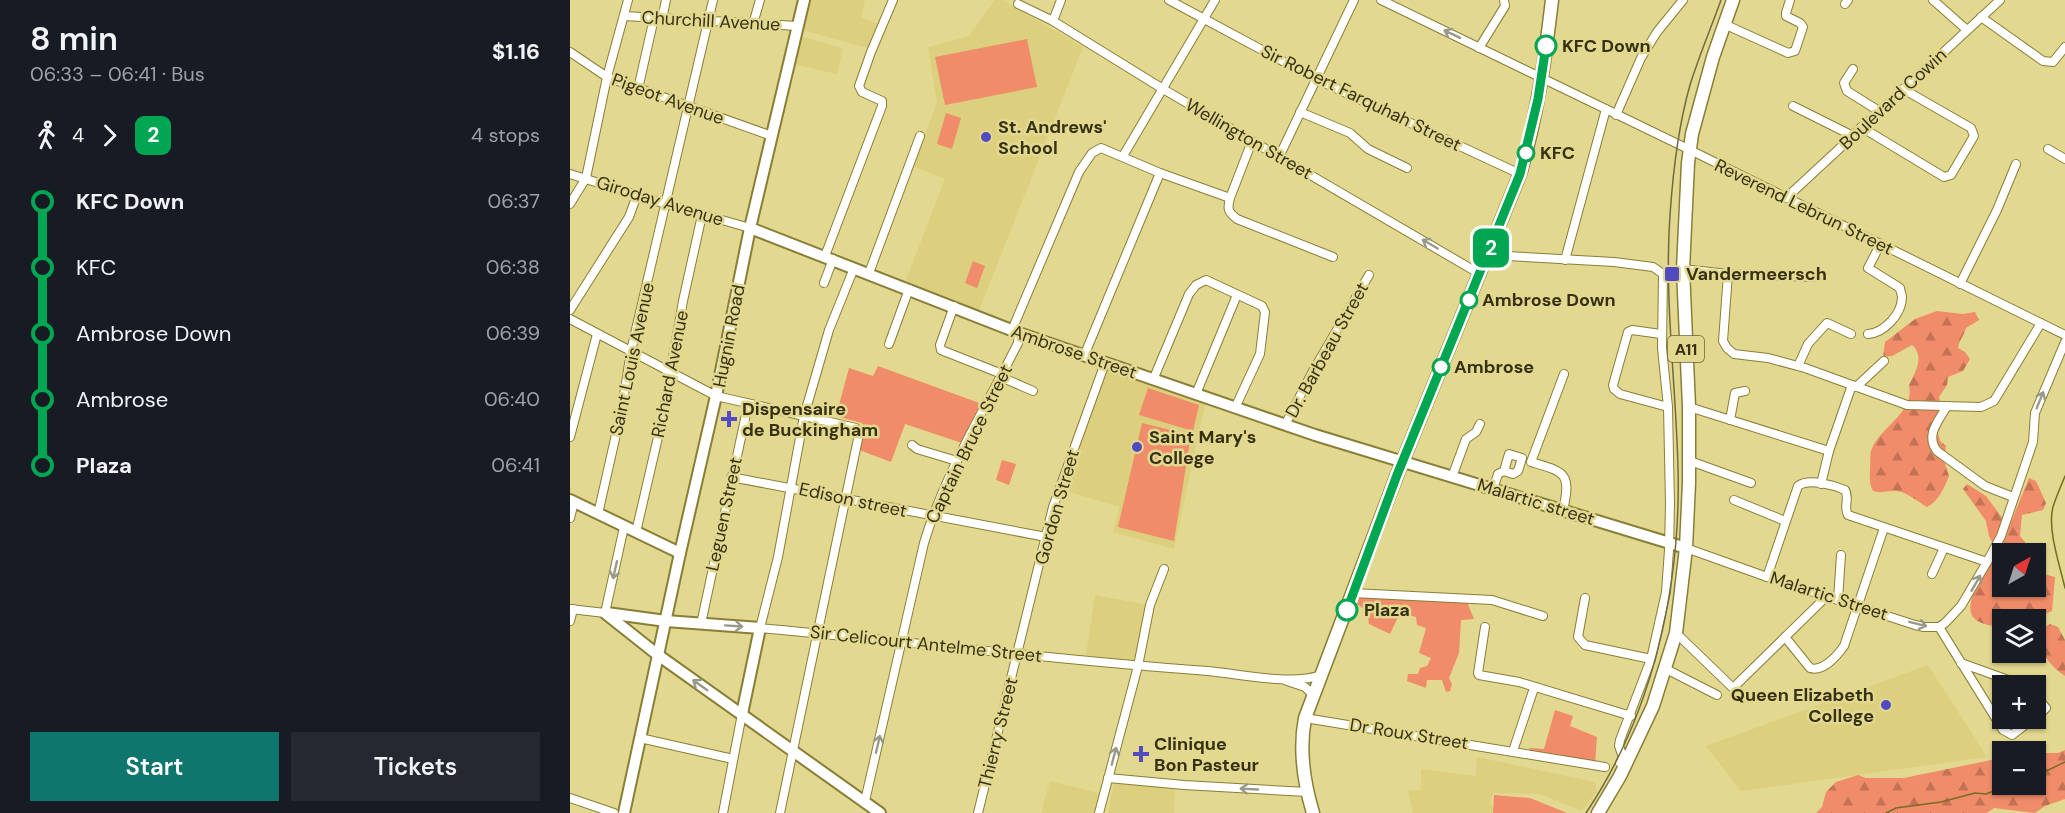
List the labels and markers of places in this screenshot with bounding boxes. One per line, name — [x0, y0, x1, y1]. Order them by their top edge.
place label: KFC Down — [1562, 34, 1651, 58]
marker: KFC Down — [1535, 35, 1557, 57]
place label: St. Andrews' School — [998, 115, 1107, 160]
marker: St. Andrews' School — [979, 130, 993, 144]
place label: KFC — [1540, 141, 1575, 165]
marker: KFC — [1517, 144, 1535, 162]
place label: Vandermeersch — [1686, 262, 1827, 286]
marker: Vandermeersch — [1663, 265, 1681, 283]
place label: Ambrose Down — [1482, 288, 1616, 312]
marker: Ambrose Down — [1460, 291, 1478, 309]
place label: Ambrose — [1454, 355, 1534, 379]
marker: Ambrose — [1432, 358, 1450, 376]
place label: Dispensaire de Buckingham — [742, 397, 878, 442]
marker: Dispensaire de Buckingham — [720, 410, 738, 428]
place label: Saint Mary's College — [1149, 425, 1256, 470]
marker: Saint Mary's College — [1130, 440, 1144, 454]
place label: Plaza — [1364, 598, 1410, 622]
marker: Plaza — [1336, 599, 1358, 621]
place label: Queen Elizabeth College — [1731, 683, 1874, 728]
marker: Queen Elizabeth College — [1879, 698, 1893, 712]
place label: Clinique Bon Pasteur — [1154, 732, 1259, 777]
marker: Clinique Bon Pasteur — [1132, 745, 1150, 763]

